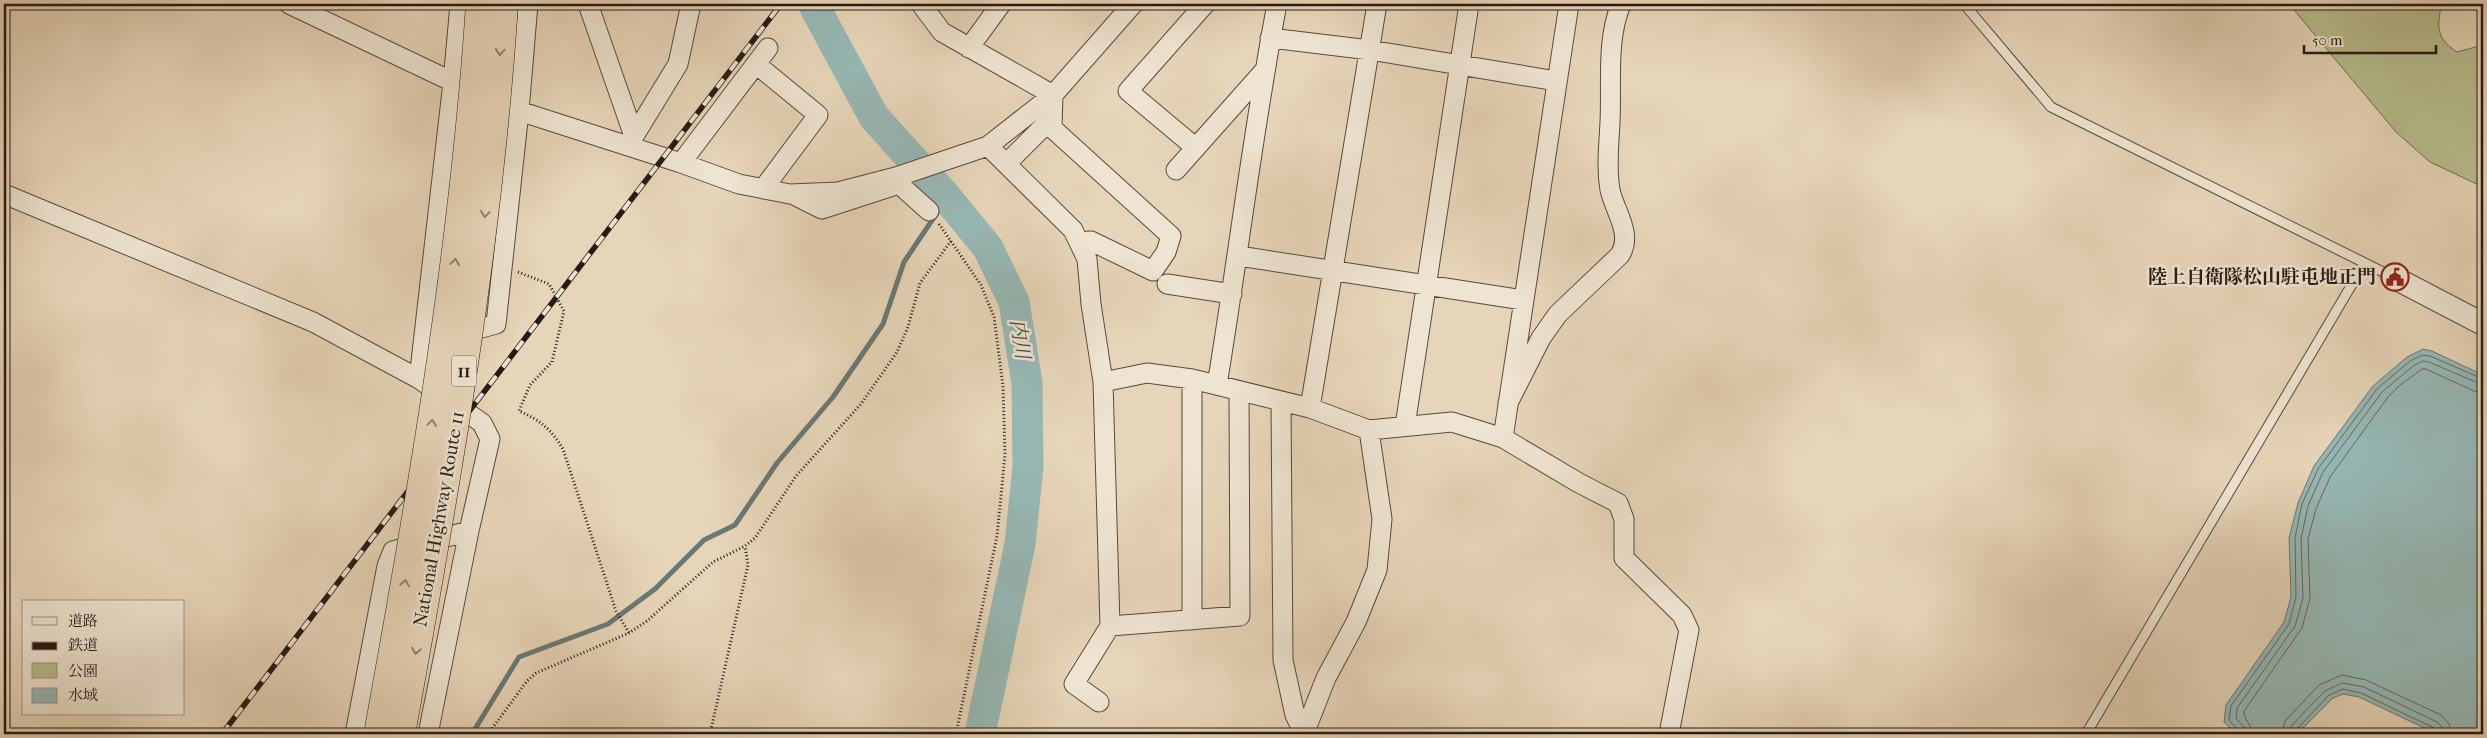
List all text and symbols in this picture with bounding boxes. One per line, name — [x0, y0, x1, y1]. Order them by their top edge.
scale bar — [2304, 22, 2437, 54]
text: 50 m — [2312, 31, 2343, 49]
one-way arrow — [495, 49, 506, 57]
one-way arrow — [480, 210, 491, 218]
one-way arrow — [449, 257, 460, 265]
public building icon: 陸上自衛隊松山駐屯地正門 — [2380, 262, 2410, 292]
place label: 陸上自衛隊松山駐屯地正門 — [2148, 266, 2376, 288]
water label: 内川 — [1006, 317, 1035, 363]
road number: 11 — [452, 356, 476, 386]
street label: National Highway Route 11 — [409, 409, 469, 629]
one-way arrow — [426, 418, 437, 426]
one-way arrow — [400, 579, 410, 587]
legend — [22, 600, 185, 716]
text: 道路 — [68, 612, 98, 630]
text: 鉄道 — [68, 636, 98, 654]
one-way arrow — [412, 647, 422, 656]
text: 公園 — [68, 662, 98, 680]
text: 水域 — [68, 686, 98, 704]

